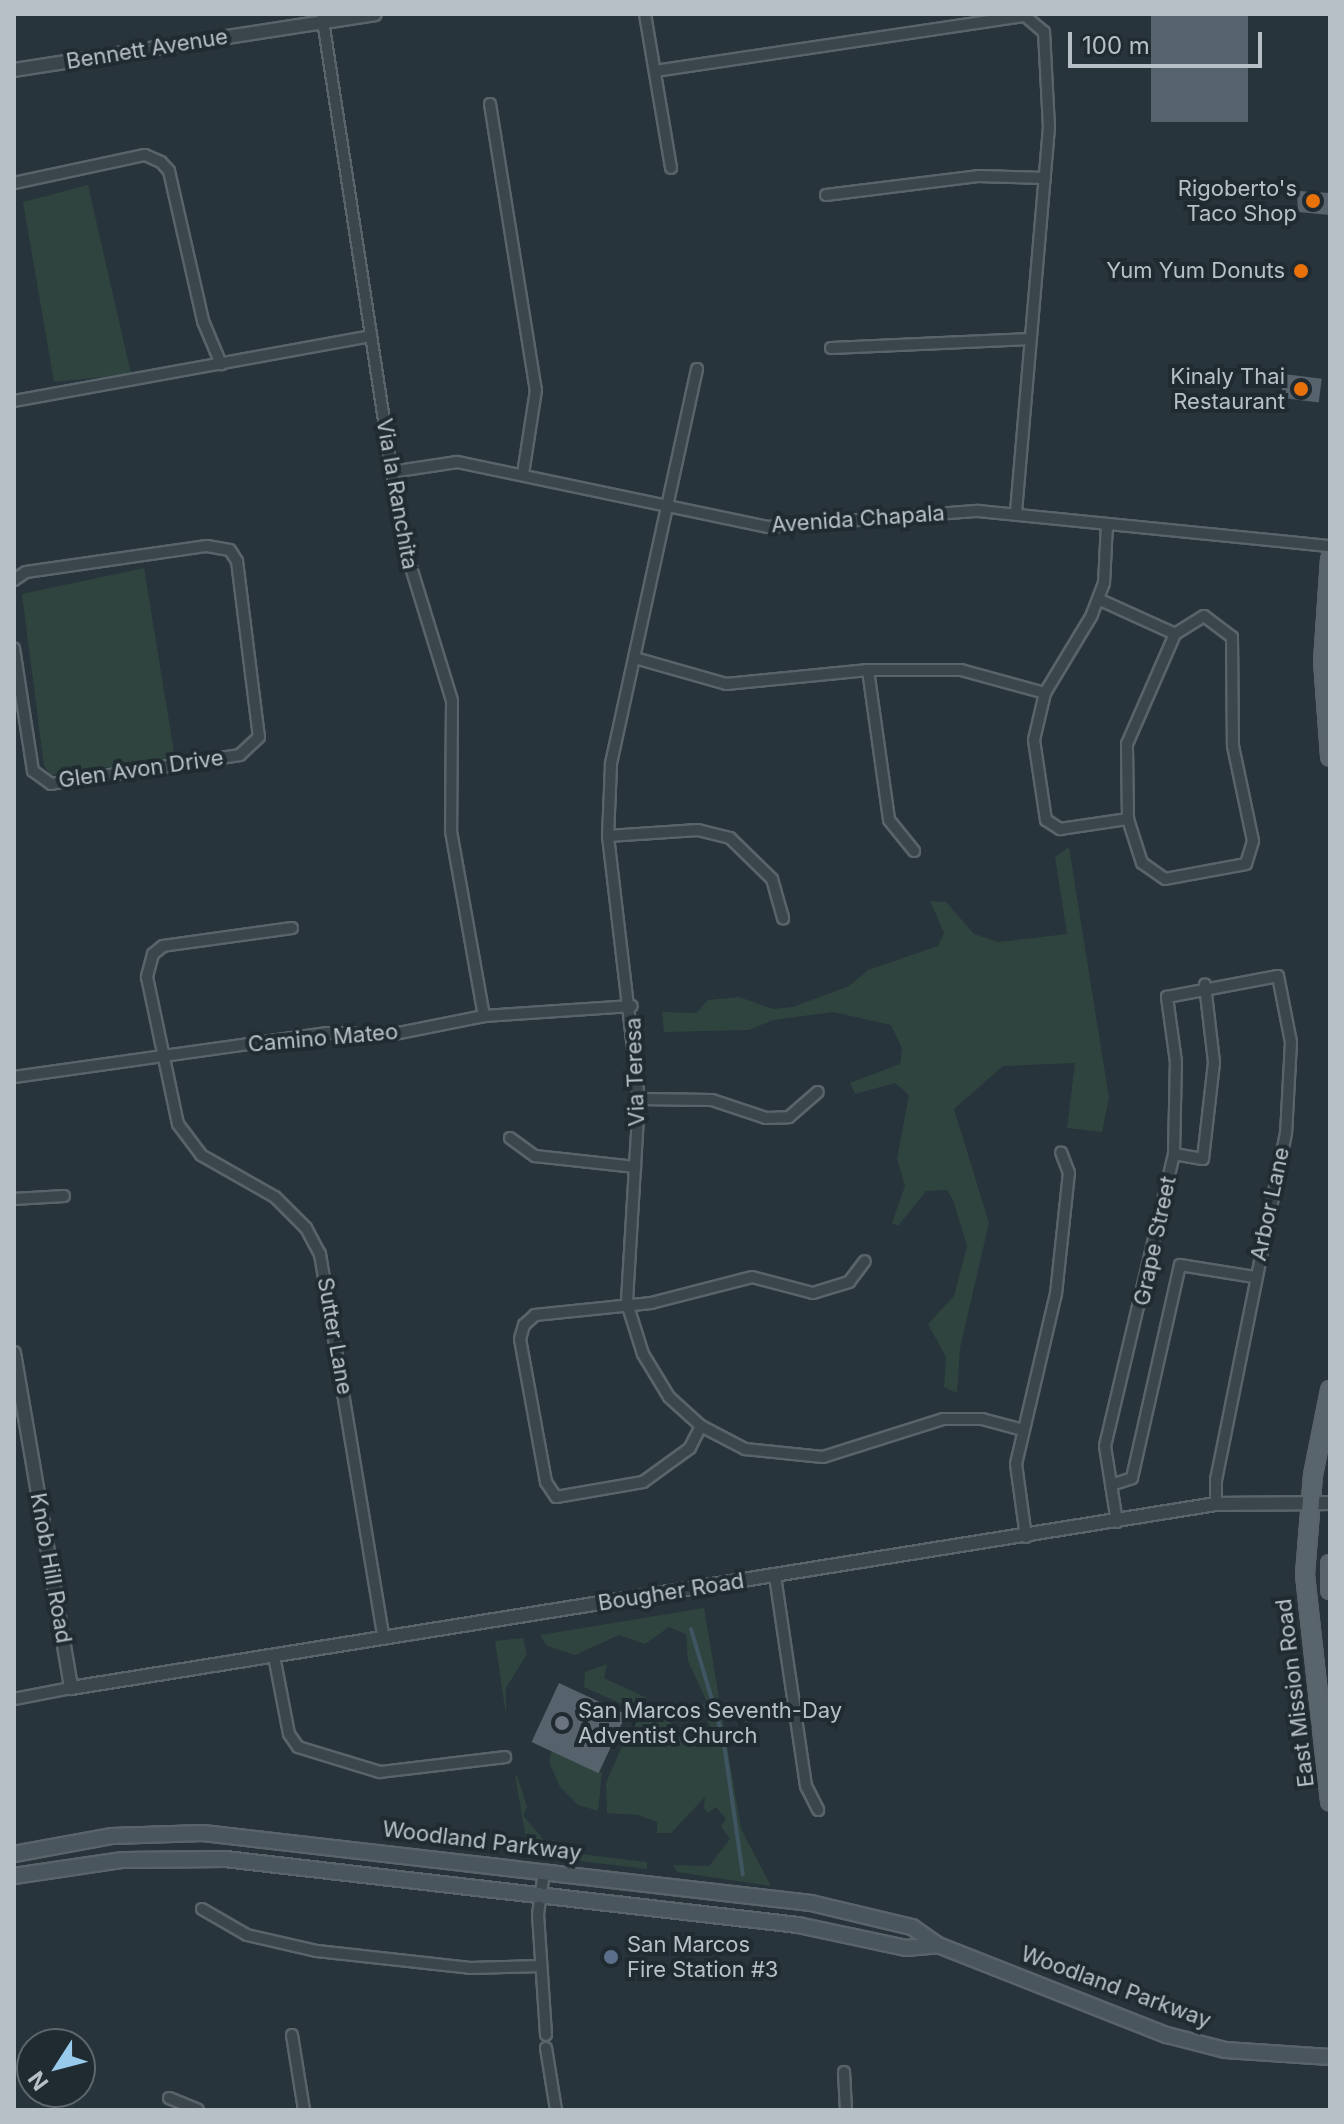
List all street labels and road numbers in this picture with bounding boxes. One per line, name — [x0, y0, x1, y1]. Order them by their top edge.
street label: Bennett Avenue — [64, 23, 230, 75]
street label: Via la Ranchita — [371, 416, 423, 572]
street label: Avenida Chapala — [770, 500, 946, 538]
street label: Glen Avon Drive — [57, 744, 225, 794]
street label: Via Teresa — [620, 1017, 650, 1127]
street label: Camino Mateo — [247, 1018, 399, 1058]
street label: Arbor Lane — [1245, 1145, 1295, 1263]
street label: Grape Street — [1128, 1174, 1182, 1308]
street label: Sutter Lane — [312, 1275, 358, 1397]
street label: Knob Hill Road — [25, 1491, 77, 1645]
street label: Bougher Road — [596, 1567, 746, 1617]
street label: East Mission Road — [1270, 1597, 1320, 1789]
street label: Woodland Parkway — [381, 1816, 583, 1866]
street label: Woodland Parkway — [1017, 1940, 1215, 2034]

